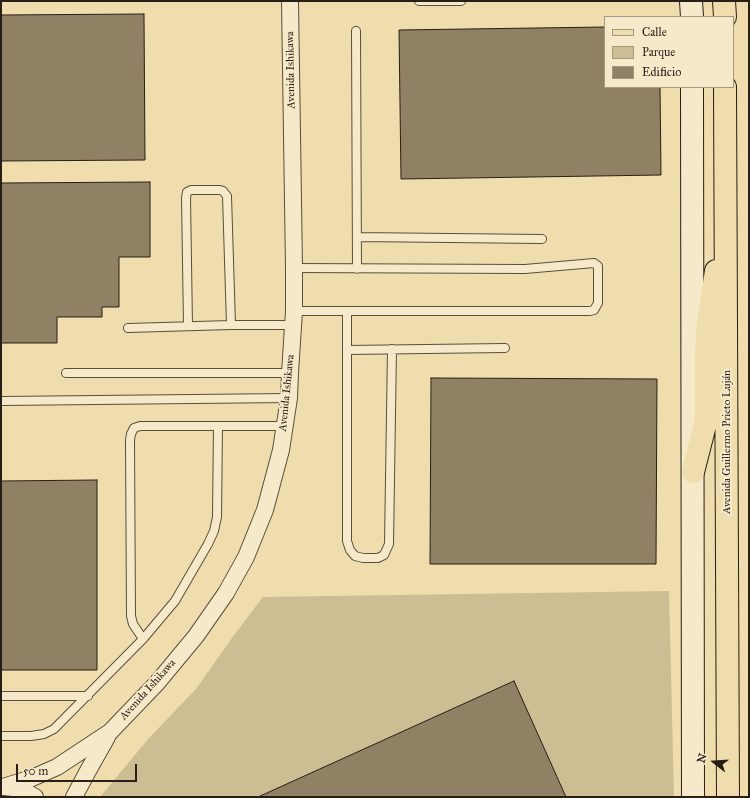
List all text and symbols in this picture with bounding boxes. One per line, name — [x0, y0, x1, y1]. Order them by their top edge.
legend — [604, 16, 734, 88]
text: Calle — [642, 25, 667, 39]
street label: Avenida Ishikawa — [284, 31, 298, 109]
text: Parque — [642, 45, 675, 59]
text: Edificio — [642, 65, 681, 79]
street label: Avenida Ishikawa — [276, 354, 298, 432]
street label: Avenida Guillermo Prieto Luján — [720, 370, 734, 514]
street label: Avenida Ishikawa — [117, 657, 179, 723]
north arrow — [694, 742, 734, 782]
text: N — [694, 752, 710, 765]
scale bar — [18, 756, 139, 782]
text: 50 m — [23, 764, 48, 778]

